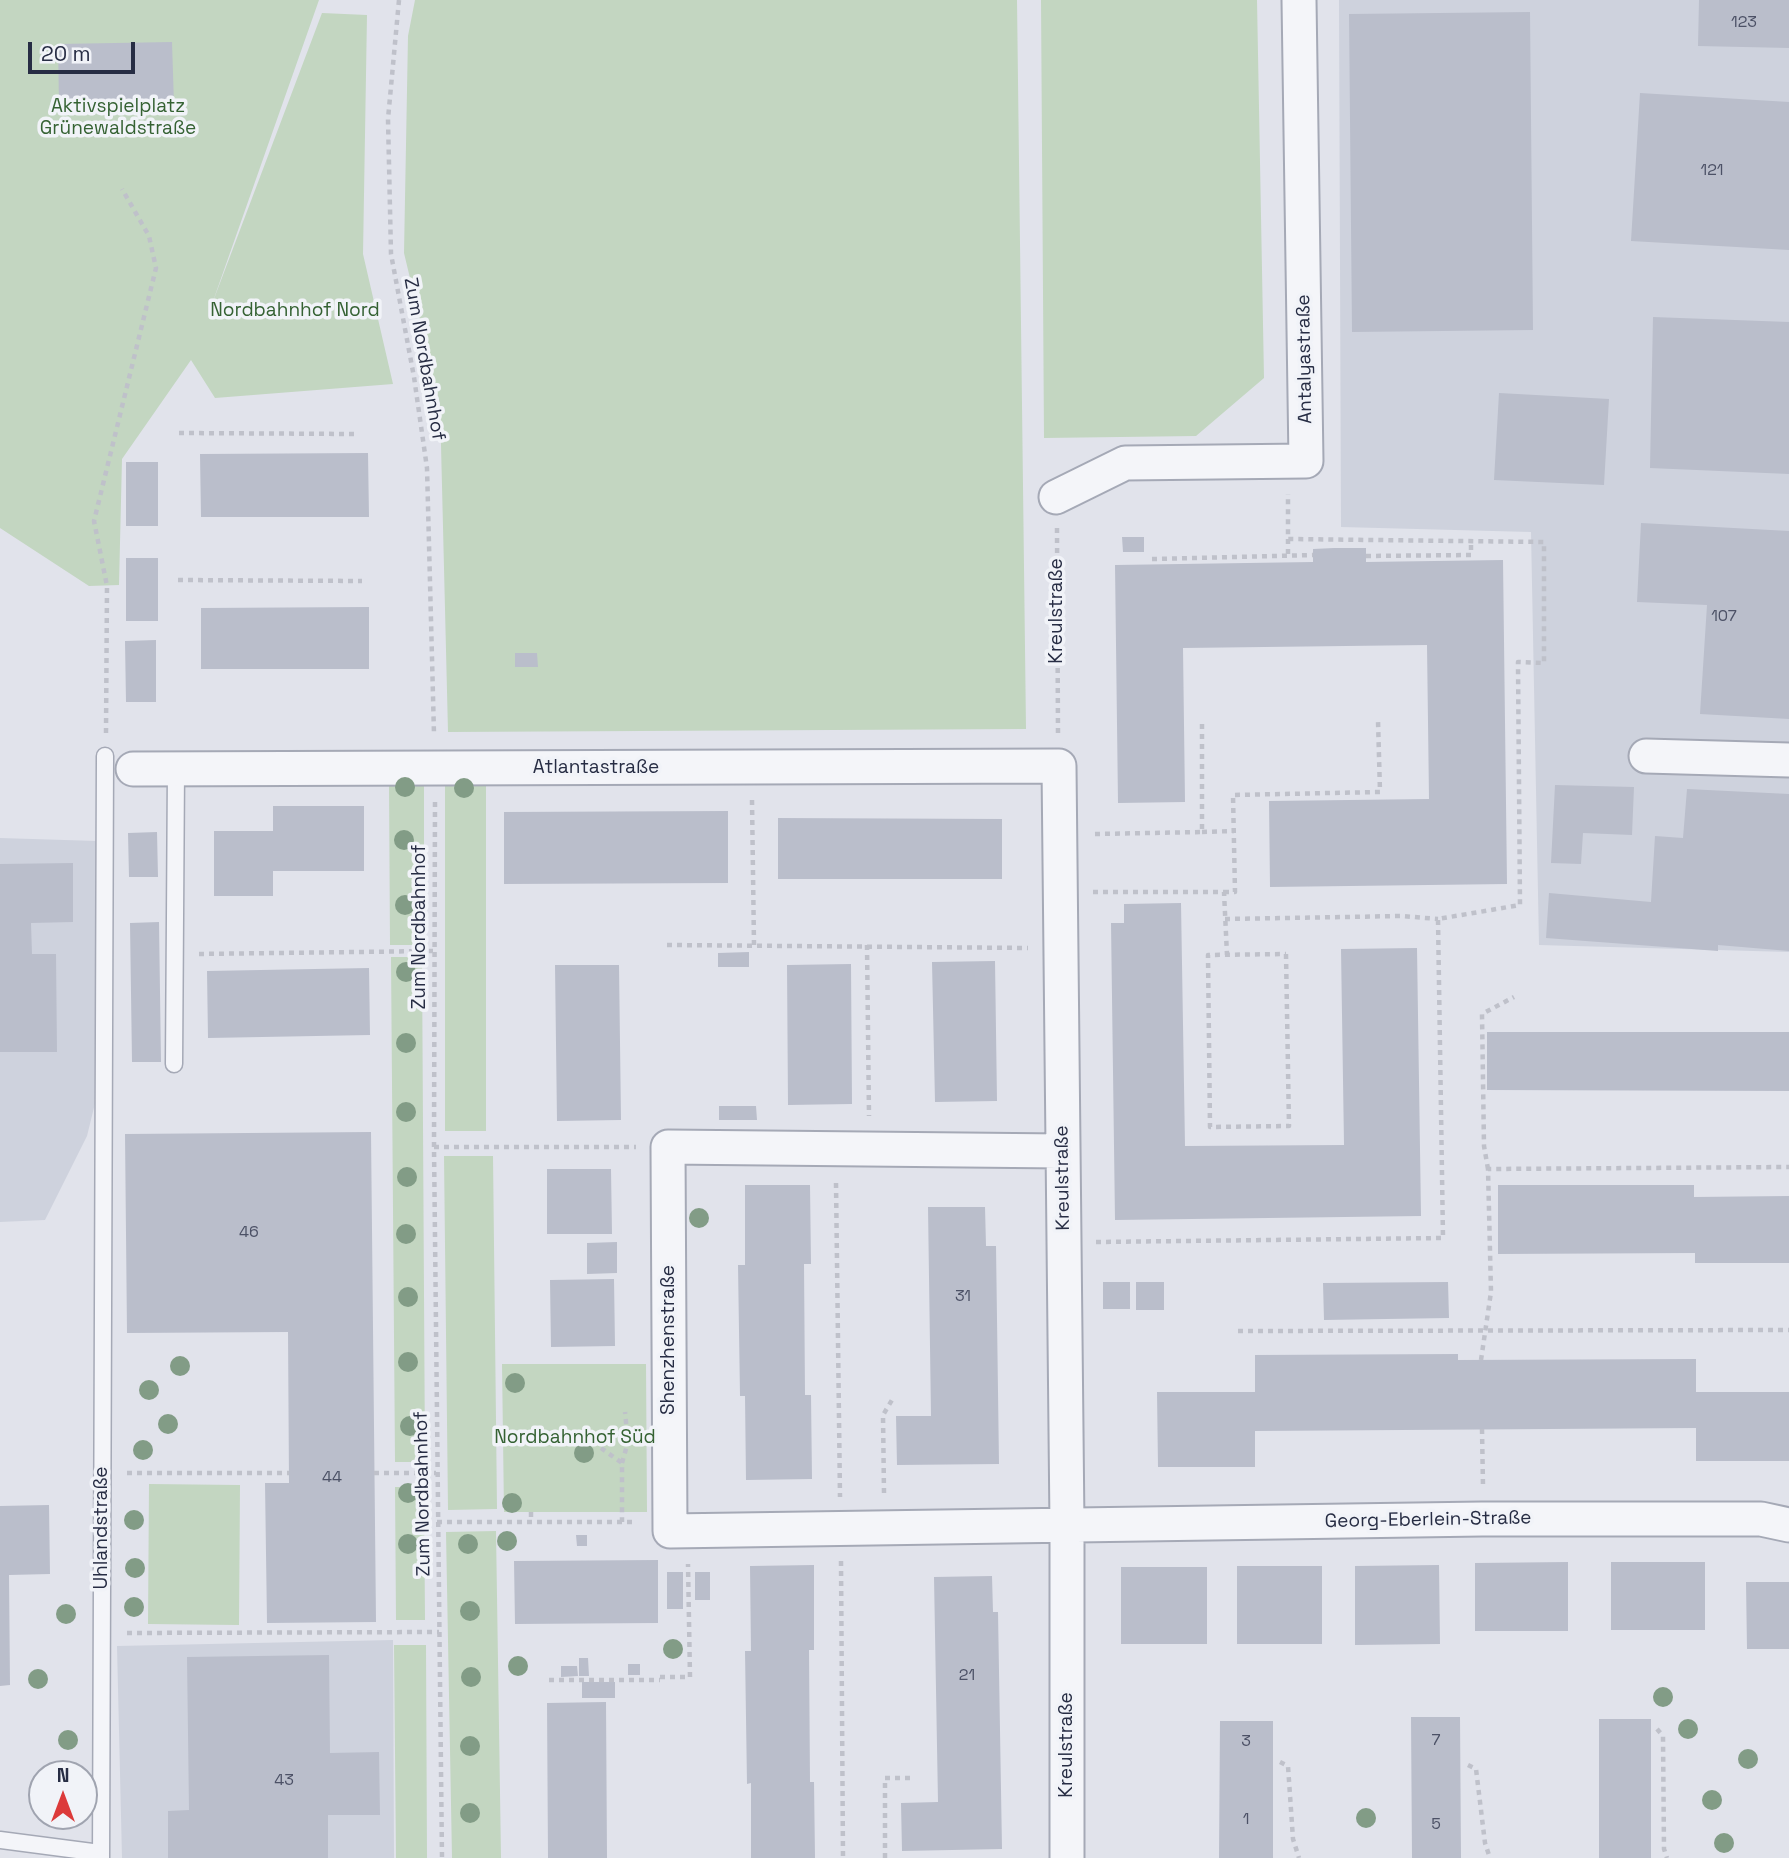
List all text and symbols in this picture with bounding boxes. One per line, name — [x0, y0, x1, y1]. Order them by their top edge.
house number: 123 — [1731, 13, 1757, 33]
scale bar — [32, 28, 138, 72]
text: 20 m — [41, 40, 91, 67]
park label: Aktivspielplatz Grünewaldstraße — [40, 96, 196, 140]
house number: 121 — [1700, 161, 1724, 181]
street label: Zum Nordbahnhof — [398, 276, 450, 442]
street label: Antalyastraße — [1292, 294, 1318, 424]
park label: Nordbahnhof Nord — [210, 300, 380, 322]
street label: Kreulstraße — [1046, 558, 1068, 664]
house number: 107 — [1711, 607, 1737, 627]
street label: Atlantastraße — [533, 757, 659, 779]
street label: Zum Nordbahnhof — [409, 844, 431, 1010]
street label: Kreulstraße — [1051, 1125, 1075, 1231]
house number: 46 — [239, 1223, 259, 1243]
street label: Shenzhenstraße — [658, 1265, 680, 1415]
house number: 31 — [955, 1287, 971, 1307]
street label: Zum Nordbahnhof — [410, 1411, 436, 1577]
park label: Nordbahnhof Süd — [494, 1427, 656, 1449]
street label: Uhlandstraße — [91, 1466, 113, 1590]
house number: 44 — [322, 1468, 342, 1488]
street label: Georg-Eberlein-Straße — [1324, 1507, 1532, 1533]
house number: 21 — [959, 1666, 975, 1686]
street label: Kreulstraße — [1056, 1692, 1078, 1798]
house number: 7 — [1431, 1731, 1441, 1751]
house number: 3 — [1241, 1732, 1251, 1752]
north arrow — [28, 1760, 98, 1830]
text: N — [57, 1763, 69, 1788]
house number: 43 — [274, 1771, 294, 1791]
house number: 1 — [1243, 1810, 1249, 1830]
house number: 5 — [1431, 1815, 1441, 1835]

